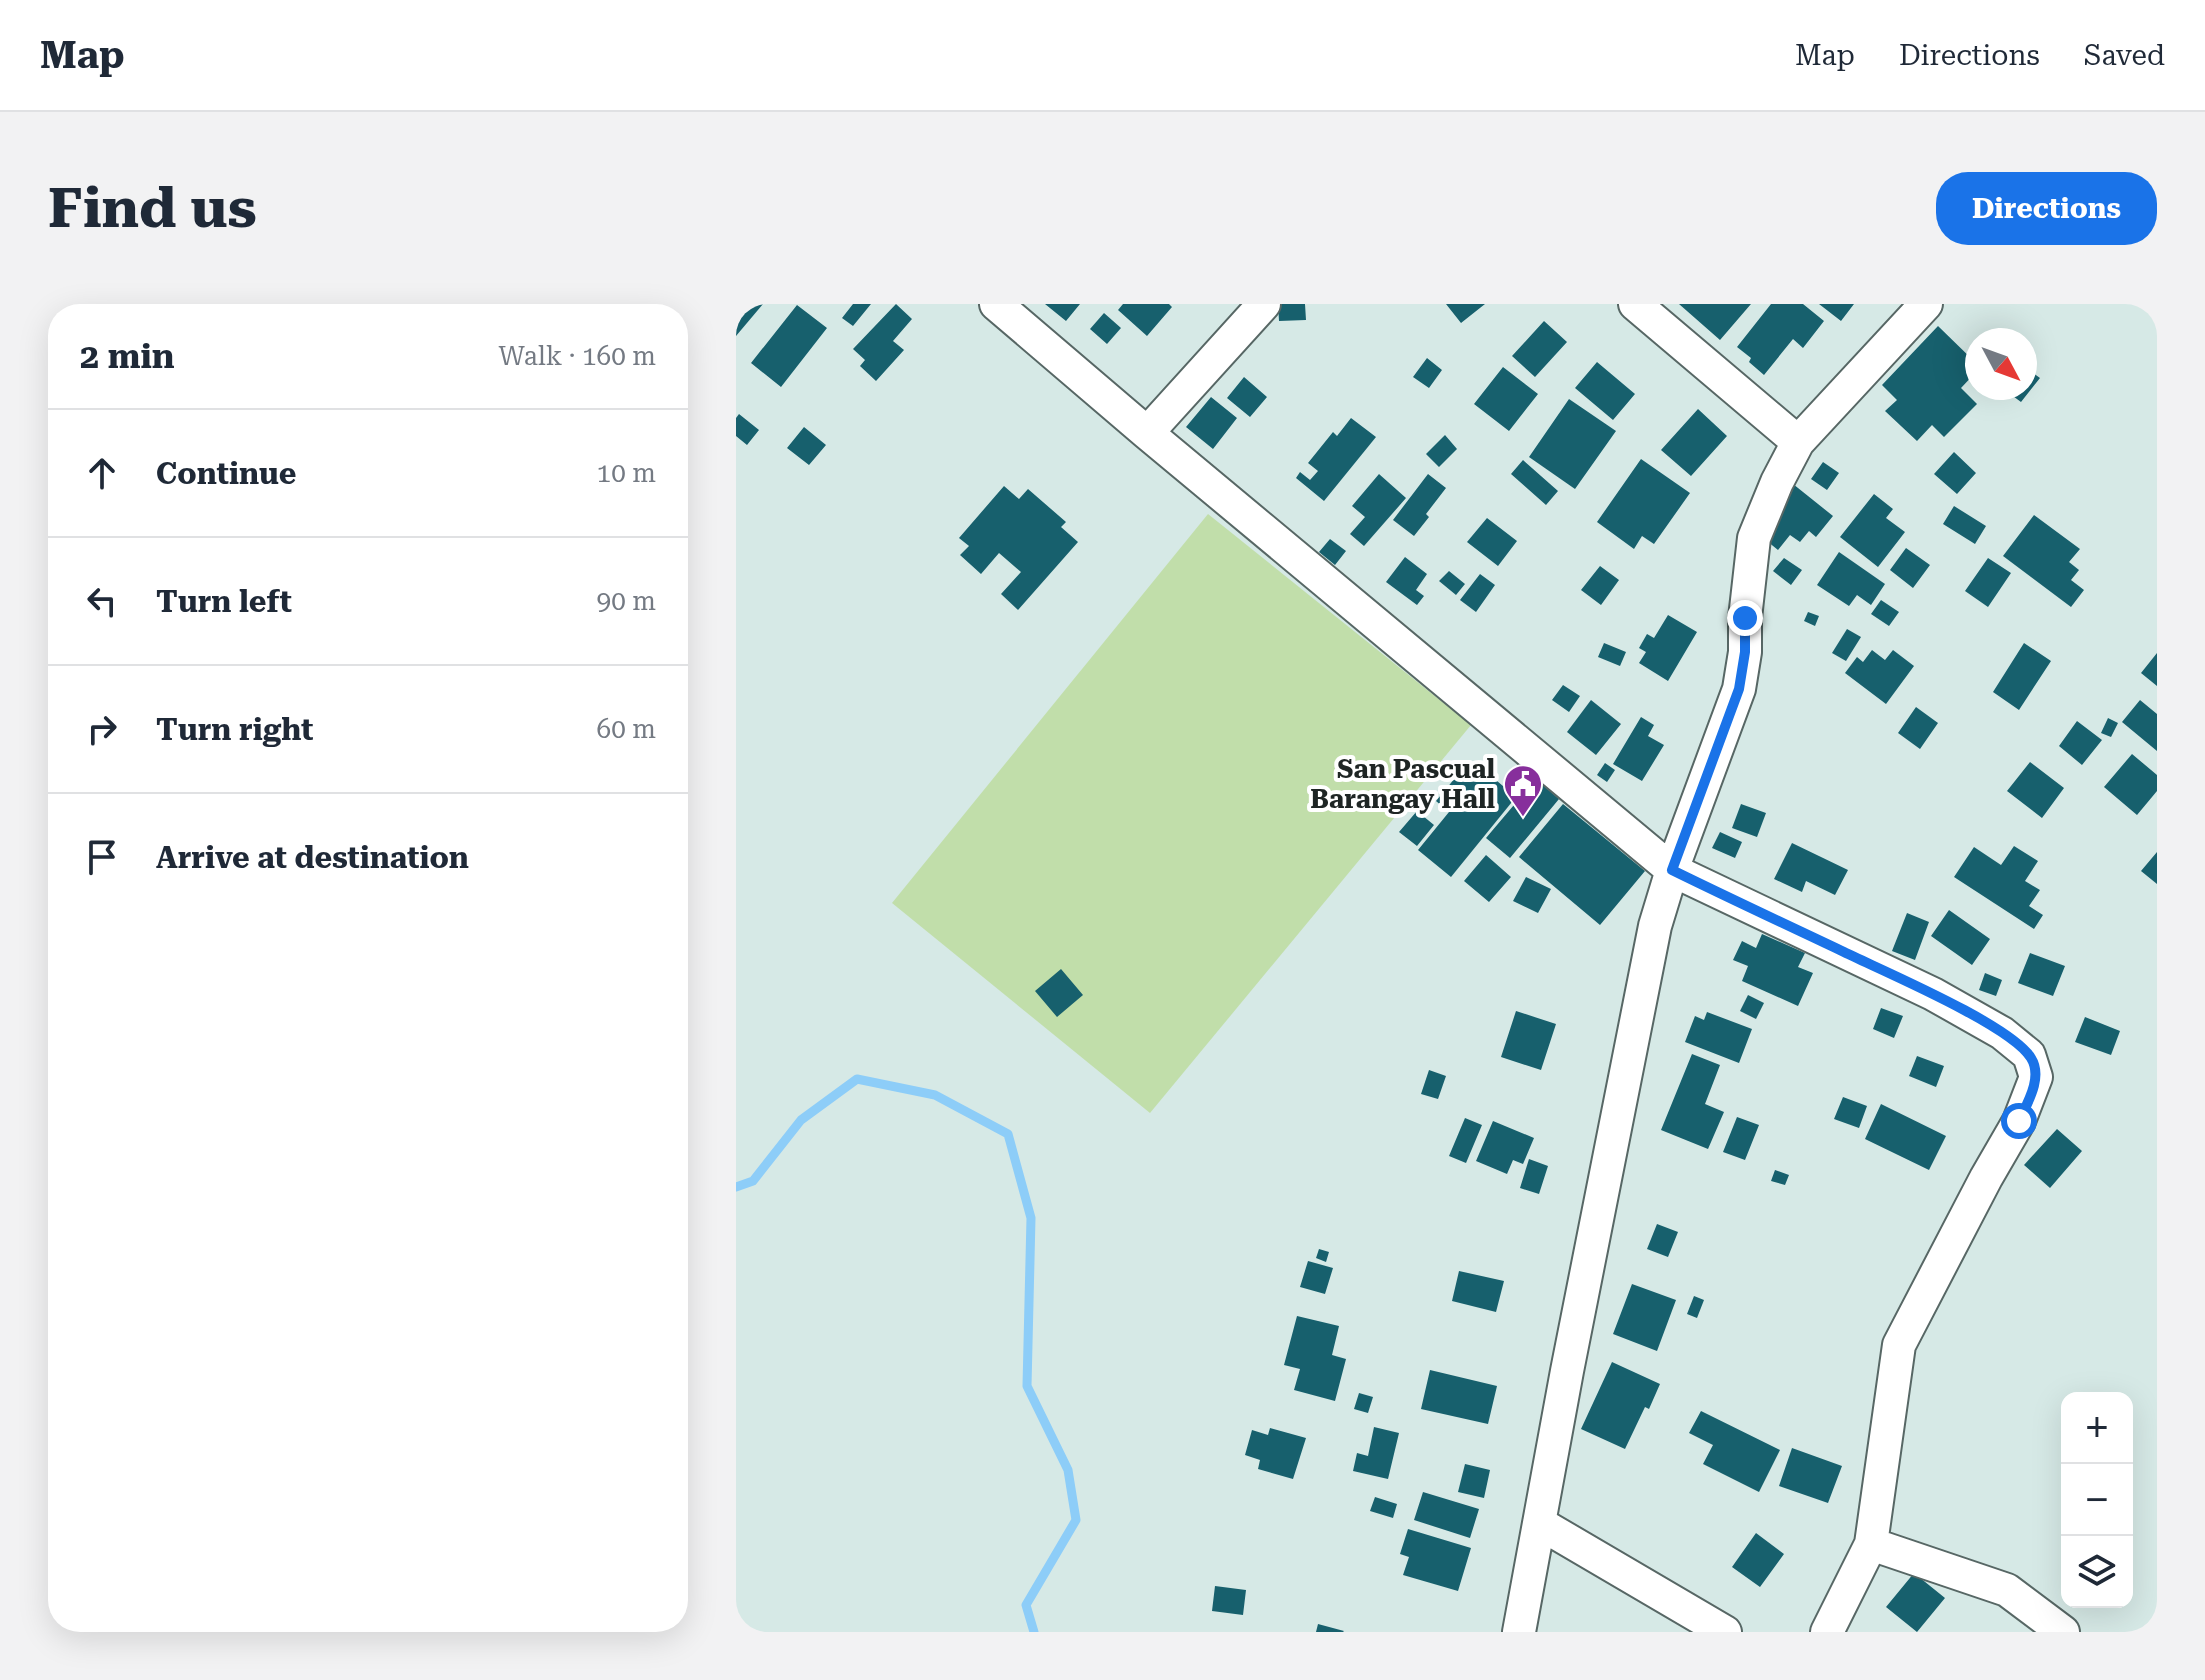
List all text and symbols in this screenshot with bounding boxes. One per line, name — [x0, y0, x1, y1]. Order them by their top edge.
text: Map — [40, 33, 125, 77]
text: Map — [1795, 39, 1855, 72]
text: Directions — [1899, 39, 2040, 72]
text: Saved — [2084, 39, 2165, 72]
button: Directions — [1936, 172, 2157, 245]
text: Find us — [48, 175, 257, 241]
north arrow — [1965, 328, 2037, 400]
text: 2 min — [80, 336, 175, 376]
text: Walk · 160 m — [498, 341, 656, 371]
icon: ahead — [80, 451, 124, 495]
text: Continue — [156, 456, 296, 491]
text: 10 m — [597, 458, 656, 488]
icon: left — [80, 579, 124, 623]
text: Turn left — [156, 584, 292, 619]
text: 90 m — [597, 586, 656, 616]
route end — [1727, 600, 1763, 636]
icon: right — [80, 707, 124, 751]
text: Turn right — [156, 712, 313, 747]
text: 60 m — [597, 714, 656, 744]
place label: San Pascual Barangay Hall — [1310, 754, 1495, 814]
public building icon: San Pascual Barangay Hall — [1502, 763, 1544, 818]
icon: arrive — [80, 835, 124, 879]
text: Arrive at destination — [156, 840, 469, 875]
route start — [2001, 1103, 2037, 1139]
map controls — [2061, 1392, 2133, 1608]
button: + — [2061, 1392, 2133, 1464]
button: − — [2061, 1464, 2133, 1536]
button: layers — [2061, 1536, 2133, 1608]

